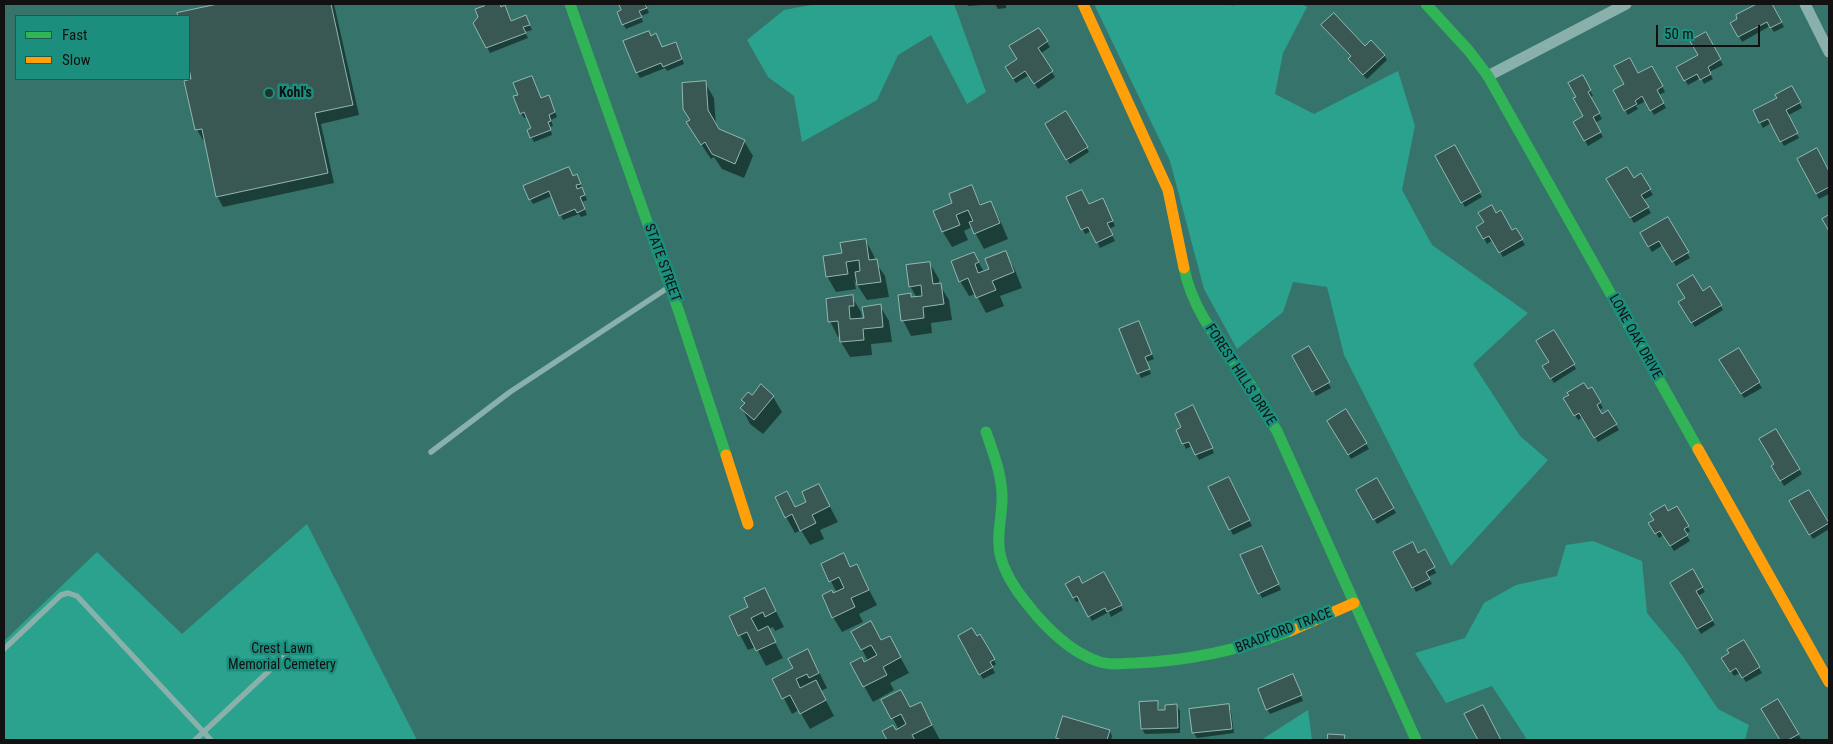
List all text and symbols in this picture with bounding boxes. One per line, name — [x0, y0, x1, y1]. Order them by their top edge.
legend — [15, 15, 190, 80]
scale bar — [1658, 15, 1762, 47]
text: 50 m — [1664, 25, 1694, 43]
text: Fast — [62, 26, 87, 44]
text: Slow — [62, 51, 91, 69]
place label: Kohl's — [279, 85, 312, 101]
marker: Kohl's — [263, 87, 275, 99]
street label: STATE STREET — [640, 222, 684, 304]
street label: LONE OAK DRIVE — [1605, 292, 1665, 382]
street label: FOREST HILLS DRIVE — [1201, 321, 1279, 429]
street label: BRADFORD TRACE — [1233, 605, 1335, 657]
park label: Crest Lawn Memorial Cemetery — [228, 641, 336, 674]

